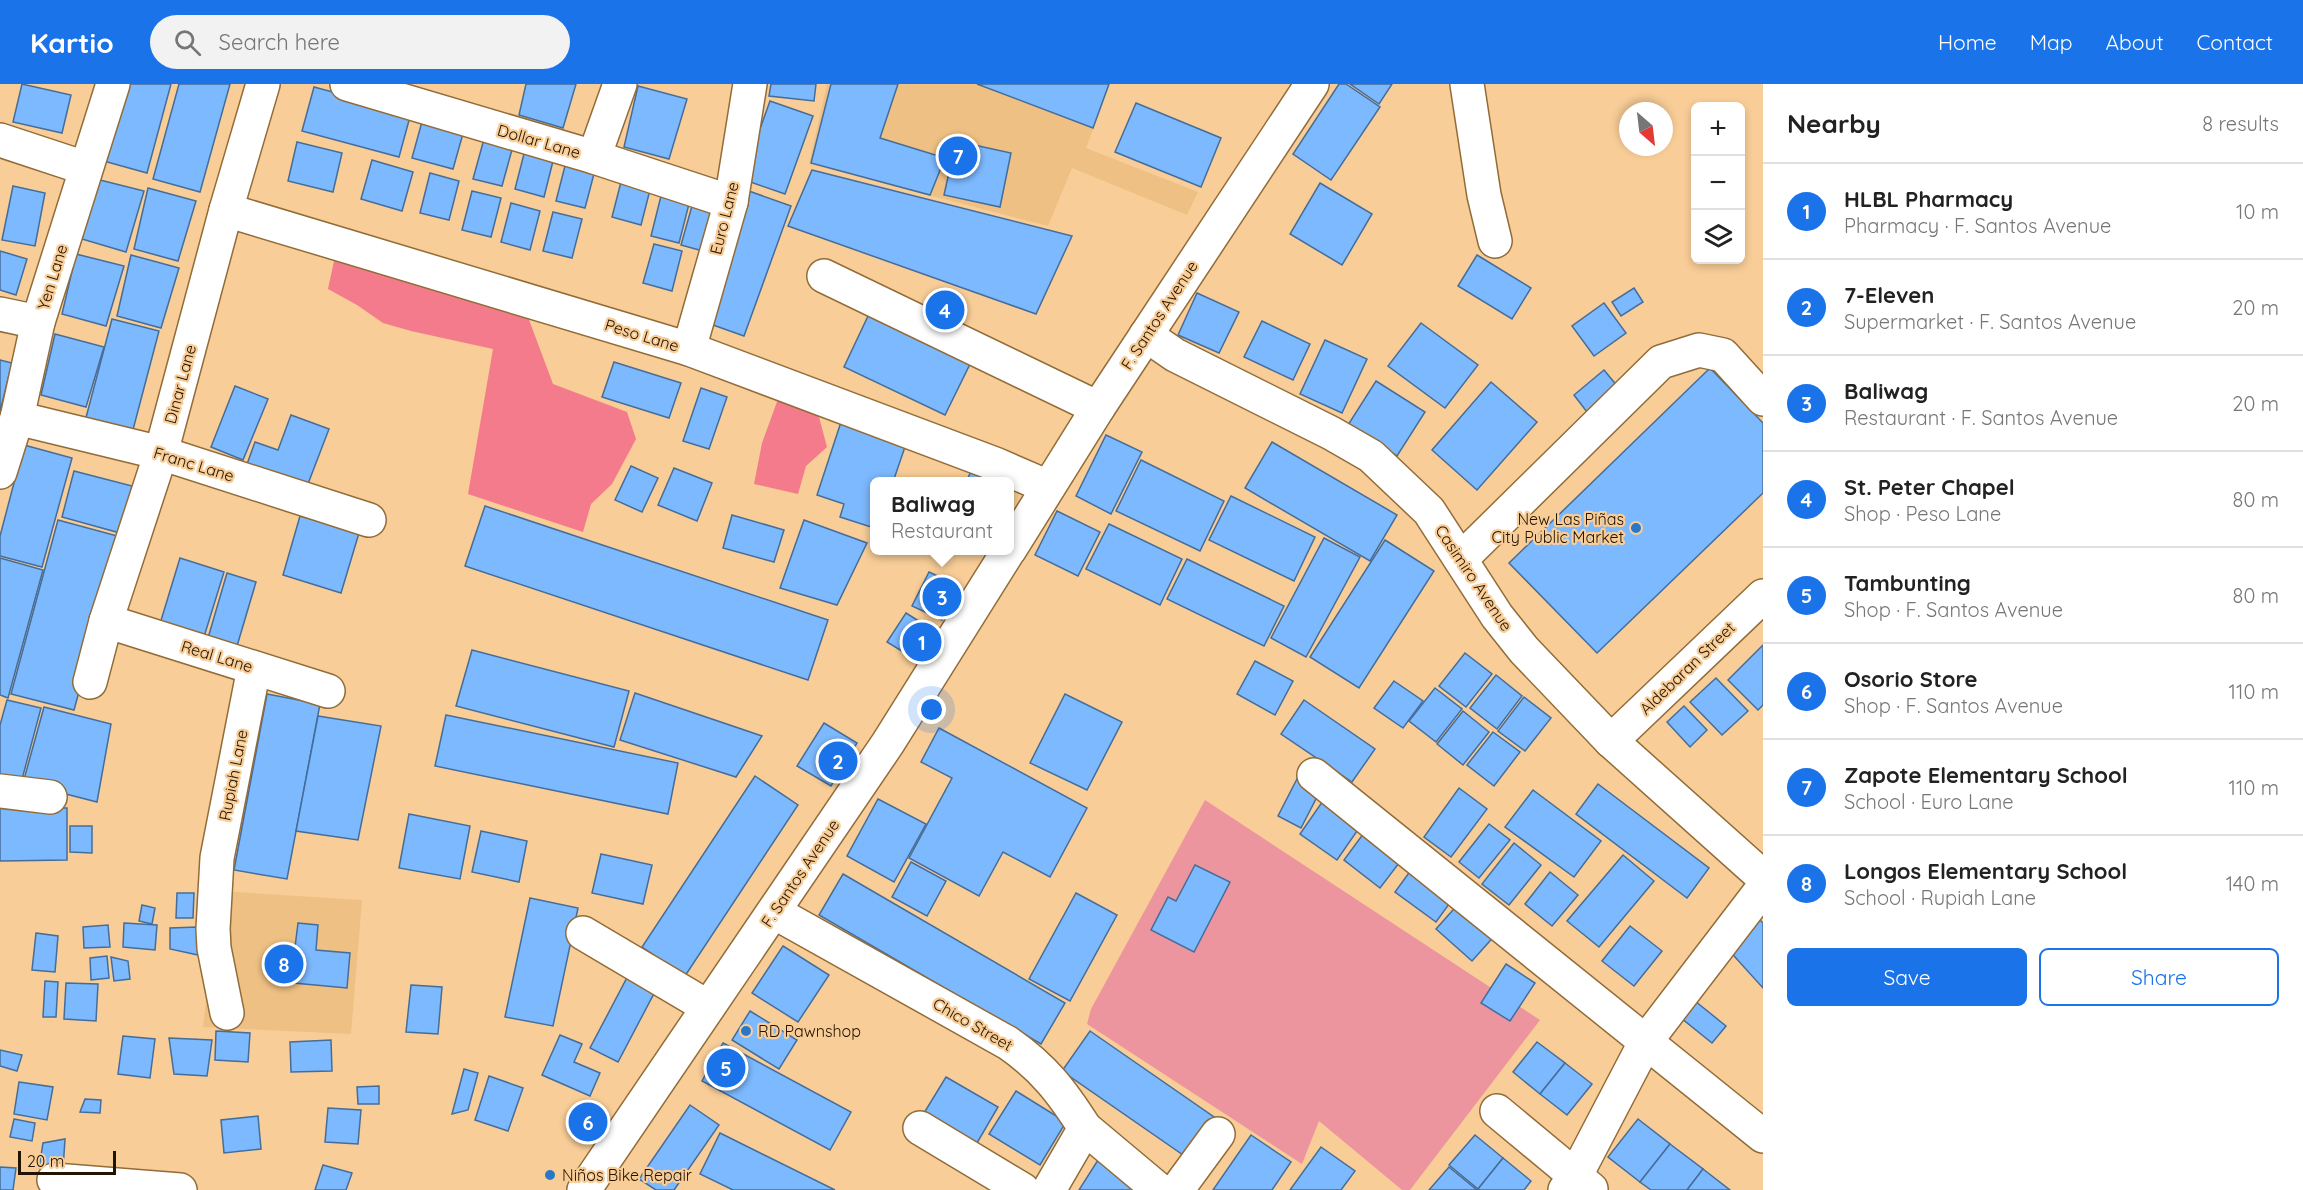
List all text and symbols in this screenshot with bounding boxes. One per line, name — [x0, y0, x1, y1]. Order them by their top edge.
search box — [150, 15, 570, 69]
text: Kartio — [30, 25, 114, 60]
icon: search — [171, 26, 204, 59]
text: Search here — [219, 28, 340, 56]
text: Home — [1938, 29, 1997, 55]
text: Map — [2030, 29, 2073, 55]
text: About — [2106, 29, 2164, 55]
text: Contact — [2197, 29, 2273, 55]
north arrow — [1619, 102, 1673, 156]
map controls — [1691, 102, 1745, 264]
button: + — [1691, 102, 1745, 156]
text: Nearby — [1787, 107, 1881, 140]
text: 8 results — [2202, 111, 2279, 136]
street label: Dollar Lane — [495, 120, 583, 162]
pin: 7 — [938, 134, 978, 178]
button: − — [1691, 156, 1745, 210]
street label: Euro Lane — [705, 179, 743, 257]
text: HLBL Pharmacy — [1844, 185, 2013, 213]
text: 1 — [1803, 199, 1810, 224]
text: 10 m — [2236, 199, 2279, 224]
button: layers — [1691, 210, 1745, 264]
text: Pharmacy · F. Santos Avenue — [1844, 213, 2111, 238]
street label: Yen Lane — [33, 242, 71, 312]
street label: F. Santos Avenue — [1116, 257, 1202, 373]
text: 7-Eleven — [1844, 281, 1934, 309]
pin: 4 — [926, 288, 964, 332]
text: 2 — [1801, 295, 1812, 320]
text: 20 m — [2232, 295, 2279, 320]
text: Supermarket · F. Santos Avenue — [1844, 309, 2136, 334]
street label: Peso Lane — [603, 314, 681, 356]
street label: Dinar Lane — [160, 342, 200, 426]
text: Baliwag — [1844, 377, 1928, 405]
text: 3 — [1801, 391, 1812, 416]
text: 20 m — [2232, 391, 2279, 416]
text: Restaurant · F. Santos Avenue — [1844, 405, 2118, 430]
street label: Franc Lane — [151, 442, 237, 486]
text: St. Peter Chapel — [1844, 473, 2015, 501]
popup — [870, 477, 1014, 555]
text: 4 — [1801, 487, 1812, 512]
text: 80 m — [2233, 487, 2279, 512]
text: Baliwag — [891, 490, 975, 518]
text: Shop · Peso Lane — [1844, 501, 2001, 526]
place label: New Las Piñas City Public Market — [1491, 509, 1624, 547]
text: Restaurant — [891, 518, 993, 543]
street label: Casimiro Avenue — [1431, 521, 1517, 635]
marker: New Las Piñas City Public Market — [1629, 521, 1643, 535]
text: Tambunting — [1844, 569, 1971, 597]
pin: 3 — [922, 574, 962, 620]
text: 5 — [1801, 583, 1812, 608]
text: 80 m — [2233, 583, 2279, 608]
text: Shop · F. Santos Avenue — [1844, 597, 2063, 622]
street label: Aldebaran Street — [1635, 617, 1739, 719]
pin: 1 — [902, 620, 942, 664]
street label: Real Lane — [179, 636, 255, 676]
text: Osorio Store — [1844, 665, 1977, 693]
text: 6 — [1801, 679, 1812, 704]
text: 110 m — [2229, 679, 2279, 704]
text: Shop · F. Santos Avenue — [1844, 693, 2063, 718]
your location — [917, 695, 946, 724]
street label: Rupiah Lane — [214, 728, 252, 822]
pin: 2 — [818, 738, 858, 784]
text: Zapote Elementary School — [1844, 761, 2128, 789]
text: 7 — [1801, 775, 1812, 800]
text: 110 m — [2229, 775, 2279, 800]
text: School · Euro Lane — [1844, 789, 2014, 814]
street label: F. Santos Avenue — [757, 815, 843, 931]
text: Longos Elementary School — [1844, 857, 2127, 885]
text: 8 — [1801, 871, 1812, 896]
text: 140 m — [2226, 871, 2279, 896]
text: School · Rupiah Lane — [1844, 885, 2036, 910]
pin: 8 — [264, 942, 304, 986]
button: Save — [1787, 948, 2027, 1006]
button: Share — [2039, 948, 2279, 1006]
street label: Chico Street — [929, 993, 1017, 1055]
place label: RD Pawnshop — [758, 1021, 861, 1041]
marker: RD Pawnshop — [739, 1024, 753, 1038]
pin: 5 — [706, 1046, 746, 1090]
pin: 6 — [568, 1100, 608, 1144]
scale bar — [18, 1148, 116, 1176]
text: 20 m — [27, 1151, 64, 1171]
place label: Niños Bike Repair — [562, 1165, 692, 1185]
marker: Niños Bike Repair — [543, 1168, 557, 1182]

